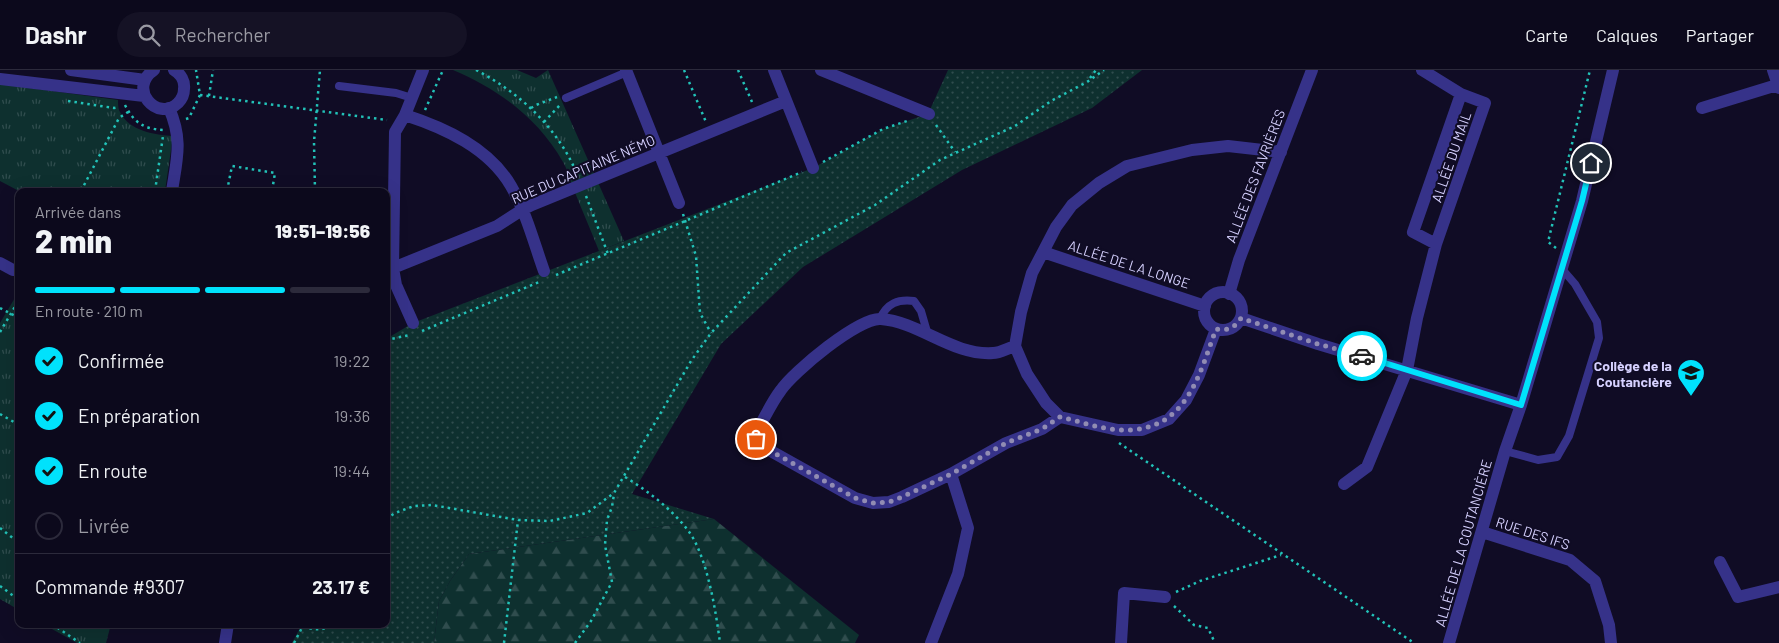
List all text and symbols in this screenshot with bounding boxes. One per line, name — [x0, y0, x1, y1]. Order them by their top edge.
search box — [117, 12, 467, 57]
text: Dashr — [25, 20, 87, 49]
icon: search — [135, 21, 163, 49]
text: Rechercher — [175, 23, 270, 46]
text: Carte — [1525, 24, 1568, 46]
text: Calques — [1596, 24, 1658, 46]
text: Partager — [1686, 24, 1754, 46]
street label: ALLÉE DES FAVRIÈRES — [1222, 107, 1288, 245]
street label: ALLÉE DU MAIL — [1428, 109, 1474, 205]
street label: RUE DU CAPITAINE NÉMO — [509, 131, 657, 207]
pin — [1570, 142, 1612, 184]
icon: home — [1577, 149, 1605, 177]
text: Arrivée dans — [35, 202, 121, 221]
text: 19:51–19:56 — [275, 219, 370, 242]
text: 2 min — [35, 221, 112, 259]
street label: ALLÉE DE LA LONGE — [1066, 236, 1192, 292]
text: En route · 210 m — [35, 301, 143, 320]
courier — [1337, 331, 1387, 381]
icon: car — [1348, 342, 1376, 370]
icon: check — [35, 347, 63, 375]
text: Confirmée — [78, 349, 165, 372]
text: 19:22 — [333, 351, 370, 370]
place label: Collège de la Coutancière — [1594, 357, 1672, 390]
school or university icon: Collège de la Coutancière — [1676, 358, 1706, 397]
icon: check — [35, 402, 63, 430]
text: En préparation — [78, 404, 200, 427]
text: 19:36 — [334, 406, 370, 425]
pin — [735, 418, 777, 460]
icon: bag — [742, 425, 770, 453]
icon: check — [35, 457, 63, 485]
street label: ALLÉE DE LA COUTANCIÈRE — [1431, 458, 1495, 628]
text: En route — [78, 459, 148, 482]
text: 19:44 — [333, 461, 370, 480]
street label: RUE DES IFS — [1494, 513, 1572, 553]
text: Livrée — [78, 514, 130, 537]
text: Commande #9307 — [35, 575, 184, 598]
text: 23.17 € — [312, 575, 370, 598]

